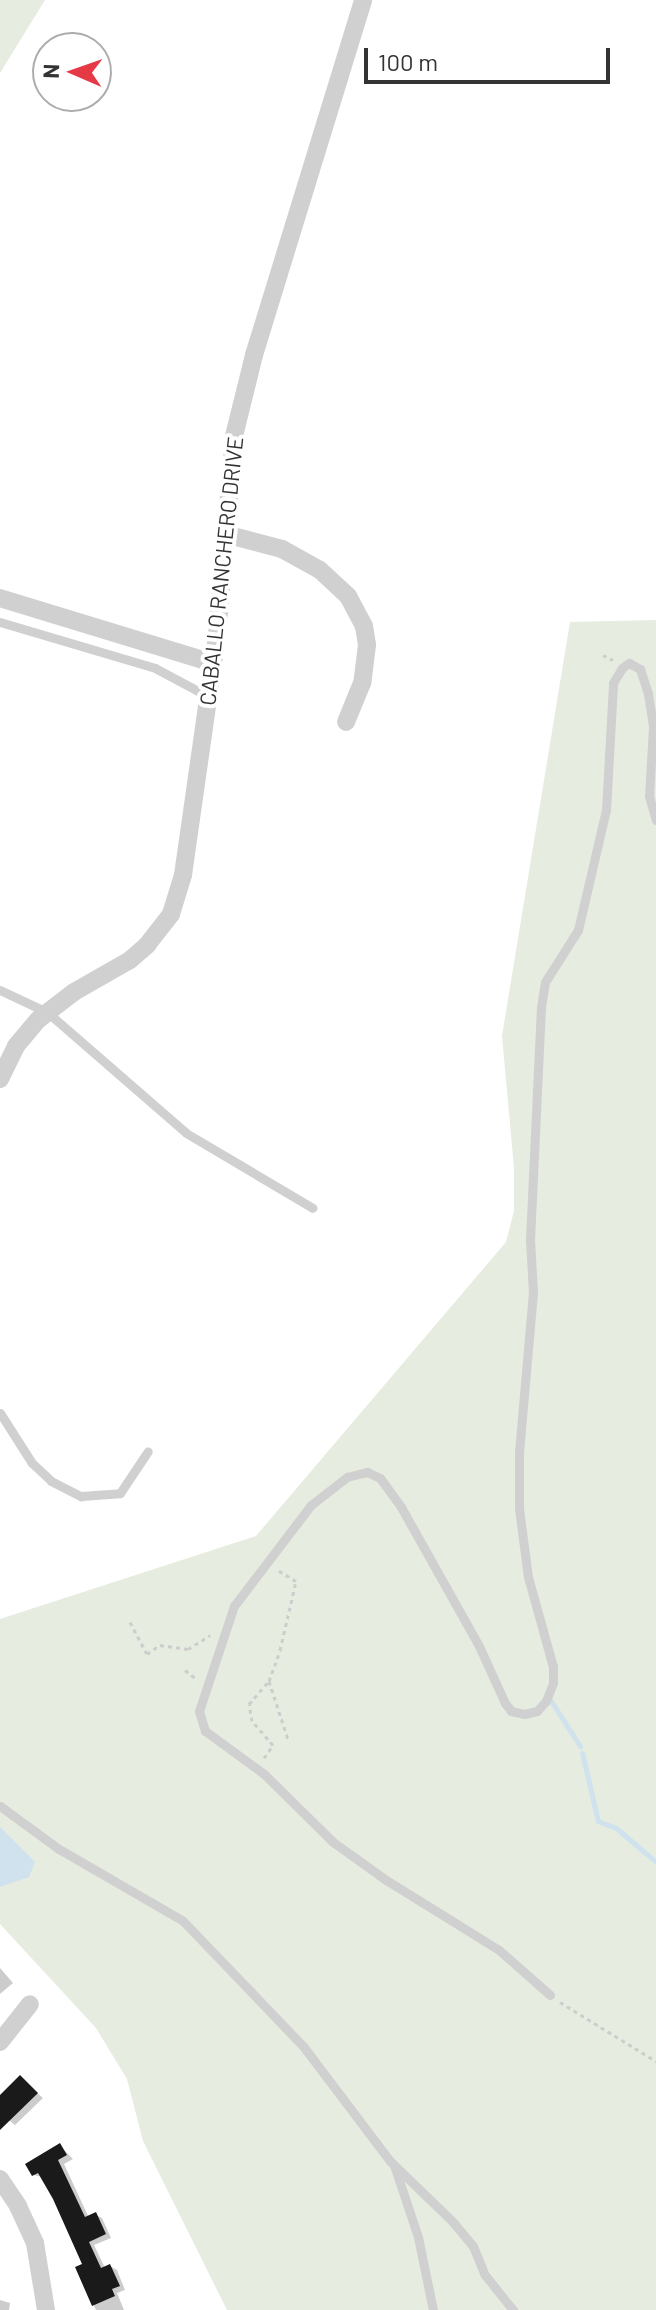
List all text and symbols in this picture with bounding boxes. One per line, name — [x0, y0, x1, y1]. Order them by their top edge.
north arrow — [32, 32, 112, 112]
scale bar — [368, 32, 614, 82]
text: 100 m — [378, 47, 438, 76]
text: N — [37, 63, 63, 79]
street label: CABALLO RANCHERO DRIVE — [194, 435, 248, 707]

